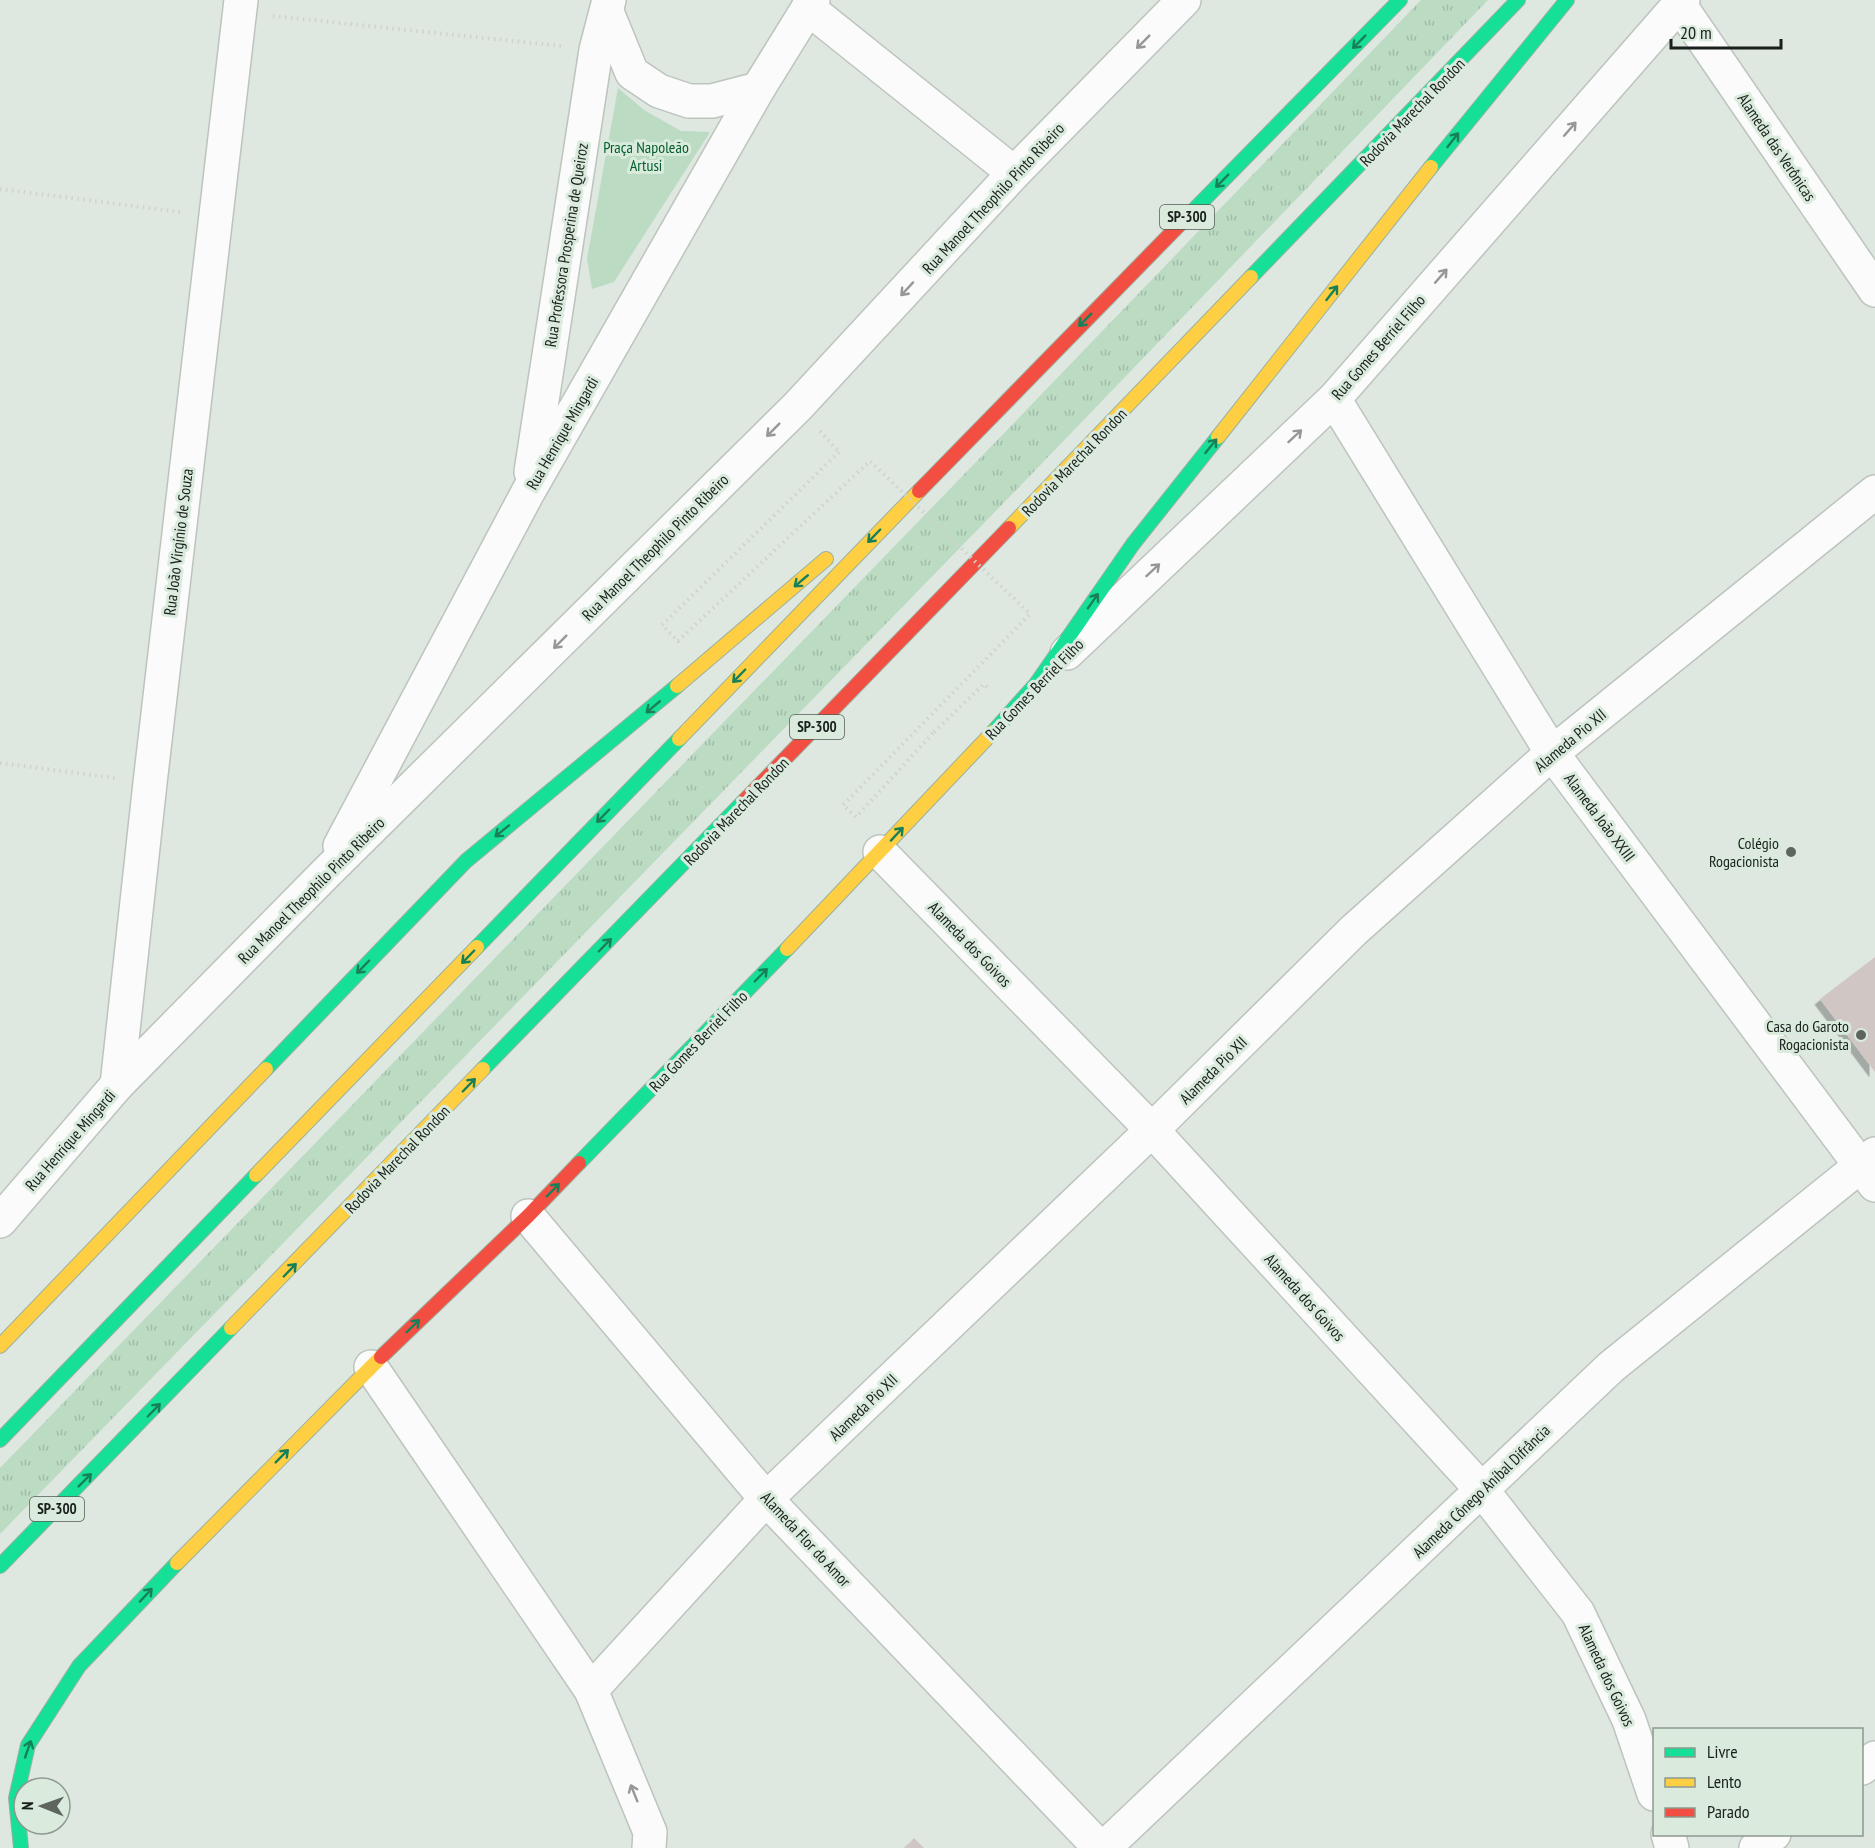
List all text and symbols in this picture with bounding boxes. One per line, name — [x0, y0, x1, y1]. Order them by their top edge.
scale bar — [1671, 12, 1780, 50]
text: 20 m — [1680, 21, 1712, 44]
one-way arrow — [1136, 34, 1151, 49]
one-way arrow — [1352, 34, 1366, 49]
street label: Rodovia Marechal Rondon — [1355, 54, 1469, 170]
street label: Alameda das Verônicas — [1734, 89, 1820, 205]
street label: Rua Manoel Theophilo Pinto Ribeiro — [918, 118, 1068, 278]
one-way arrow — [1563, 122, 1577, 137]
one-way arrow — [1446, 132, 1459, 148]
park label: Praça Napoleão Artusi — [603, 137, 689, 175]
street label: Rua Professora Prosperina de Queiroz — [540, 141, 592, 348]
one-way arrow — [1215, 173, 1230, 188]
road number: SP-300 — [1160, 205, 1214, 229]
one-way arrow — [1435, 268, 1448, 284]
one-way arrow — [899, 281, 914, 296]
one-way arrow — [1326, 285, 1339, 301]
street label: Rua Gomes Berriel Filho — [1327, 290, 1429, 404]
one-way arrow — [1078, 312, 1093, 327]
street label: Rua Henrique Mingardi — [522, 373, 602, 493]
street label: Rodovia Marechal Rondon — [1017, 404, 1131, 520]
one-way arrow — [765, 423, 780, 438]
one-way arrow — [1287, 429, 1302, 443]
one-way arrow — [1205, 438, 1218, 454]
street label: Rua João Virgínio de Souza — [159, 467, 197, 617]
street label: Rua Manoel Theophilo Pinto Ribeiro — [578, 469, 733, 624]
one-way arrow — [867, 529, 882, 544]
one-way arrow — [1146, 562, 1161, 577]
one-way arrow — [793, 574, 809, 587]
one-way arrow — [1087, 594, 1099, 610]
one-way arrow — [552, 634, 567, 649]
street label: Rua Gomes Berriel Filho — [981, 634, 1087, 744]
one-way arrow — [732, 669, 746, 684]
one-way arrow — [646, 700, 661, 714]
street label: Alameda Pio XII — [1530, 704, 1610, 776]
road number: SP-300 — [790, 715, 844, 739]
street label: Rodovia Marechal Rondon — [679, 753, 793, 869]
street label: Alameda João XXIII — [1560, 769, 1640, 865]
one-way arrow — [596, 809, 611, 824]
street label: Rua Manoel Theophilo Pinto Ribeiro — [234, 812, 389, 967]
one-way arrow — [495, 824, 510, 838]
one-way arrow — [889, 827, 904, 842]
place label: Colégio Rogacionista — [1709, 833, 1779, 871]
marker: Colégio Rogacionista — [1784, 845, 1798, 859]
street label: Alameda dos Goivos — [924, 897, 1016, 991]
one-way arrow — [598, 938, 612, 953]
one-way arrow — [460, 949, 475, 964]
one-way arrow — [356, 960, 370, 975]
one-way arrow — [754, 967, 769, 982]
street label: Rua Gomes Berriel Filho — [645, 986, 751, 1096]
place label: Casa do Garoto Rogacionista — [1766, 1016, 1849, 1054]
marker: Casa do Garoto Rogacionista — [1854, 1028, 1868, 1042]
street label: Alameda Pio XII — [1175, 1032, 1251, 1108]
one-way arrow — [462, 1077, 477, 1092]
street label: Rua Henrique Mingardi — [21, 1085, 119, 1195]
street label: Rodovia Marechal Rondon — [340, 1101, 454, 1217]
one-way arrow — [545, 1183, 560, 1198]
street label: Alameda dos Goivos — [1260, 1249, 1350, 1345]
one-way arrow — [282, 1263, 296, 1278]
one-way arrow — [406, 1319, 421, 1334]
street label: Alameda Pio XII — [825, 1369, 901, 1445]
one-way arrow — [147, 1402, 161, 1417]
street label: Alameda Cônego Aníbal Difrância — [1408, 1420, 1554, 1562]
one-way arrow — [275, 1449, 290, 1464]
one-way arrow — [78, 1473, 93, 1487]
street label: Alameda Flor do Amor — [757, 1487, 856, 1591]
road number: SP-300 — [30, 1497, 84, 1521]
one-way arrow — [138, 1588, 153, 1603]
street label: Alameda dos Goivos — [1575, 1621, 1639, 1729]
legend — [1653, 1728, 1863, 1836]
one-way arrow — [23, 1740, 34, 1759]
text: Livre — [1707, 1740, 1738, 1763]
text: Lento — [1707, 1770, 1742, 1793]
north arrow — [12, 1776, 72, 1836]
one-way arrow — [628, 1784, 639, 1802]
text: Parado — [1707, 1800, 1750, 1823]
text: N — [17, 1801, 37, 1810]

